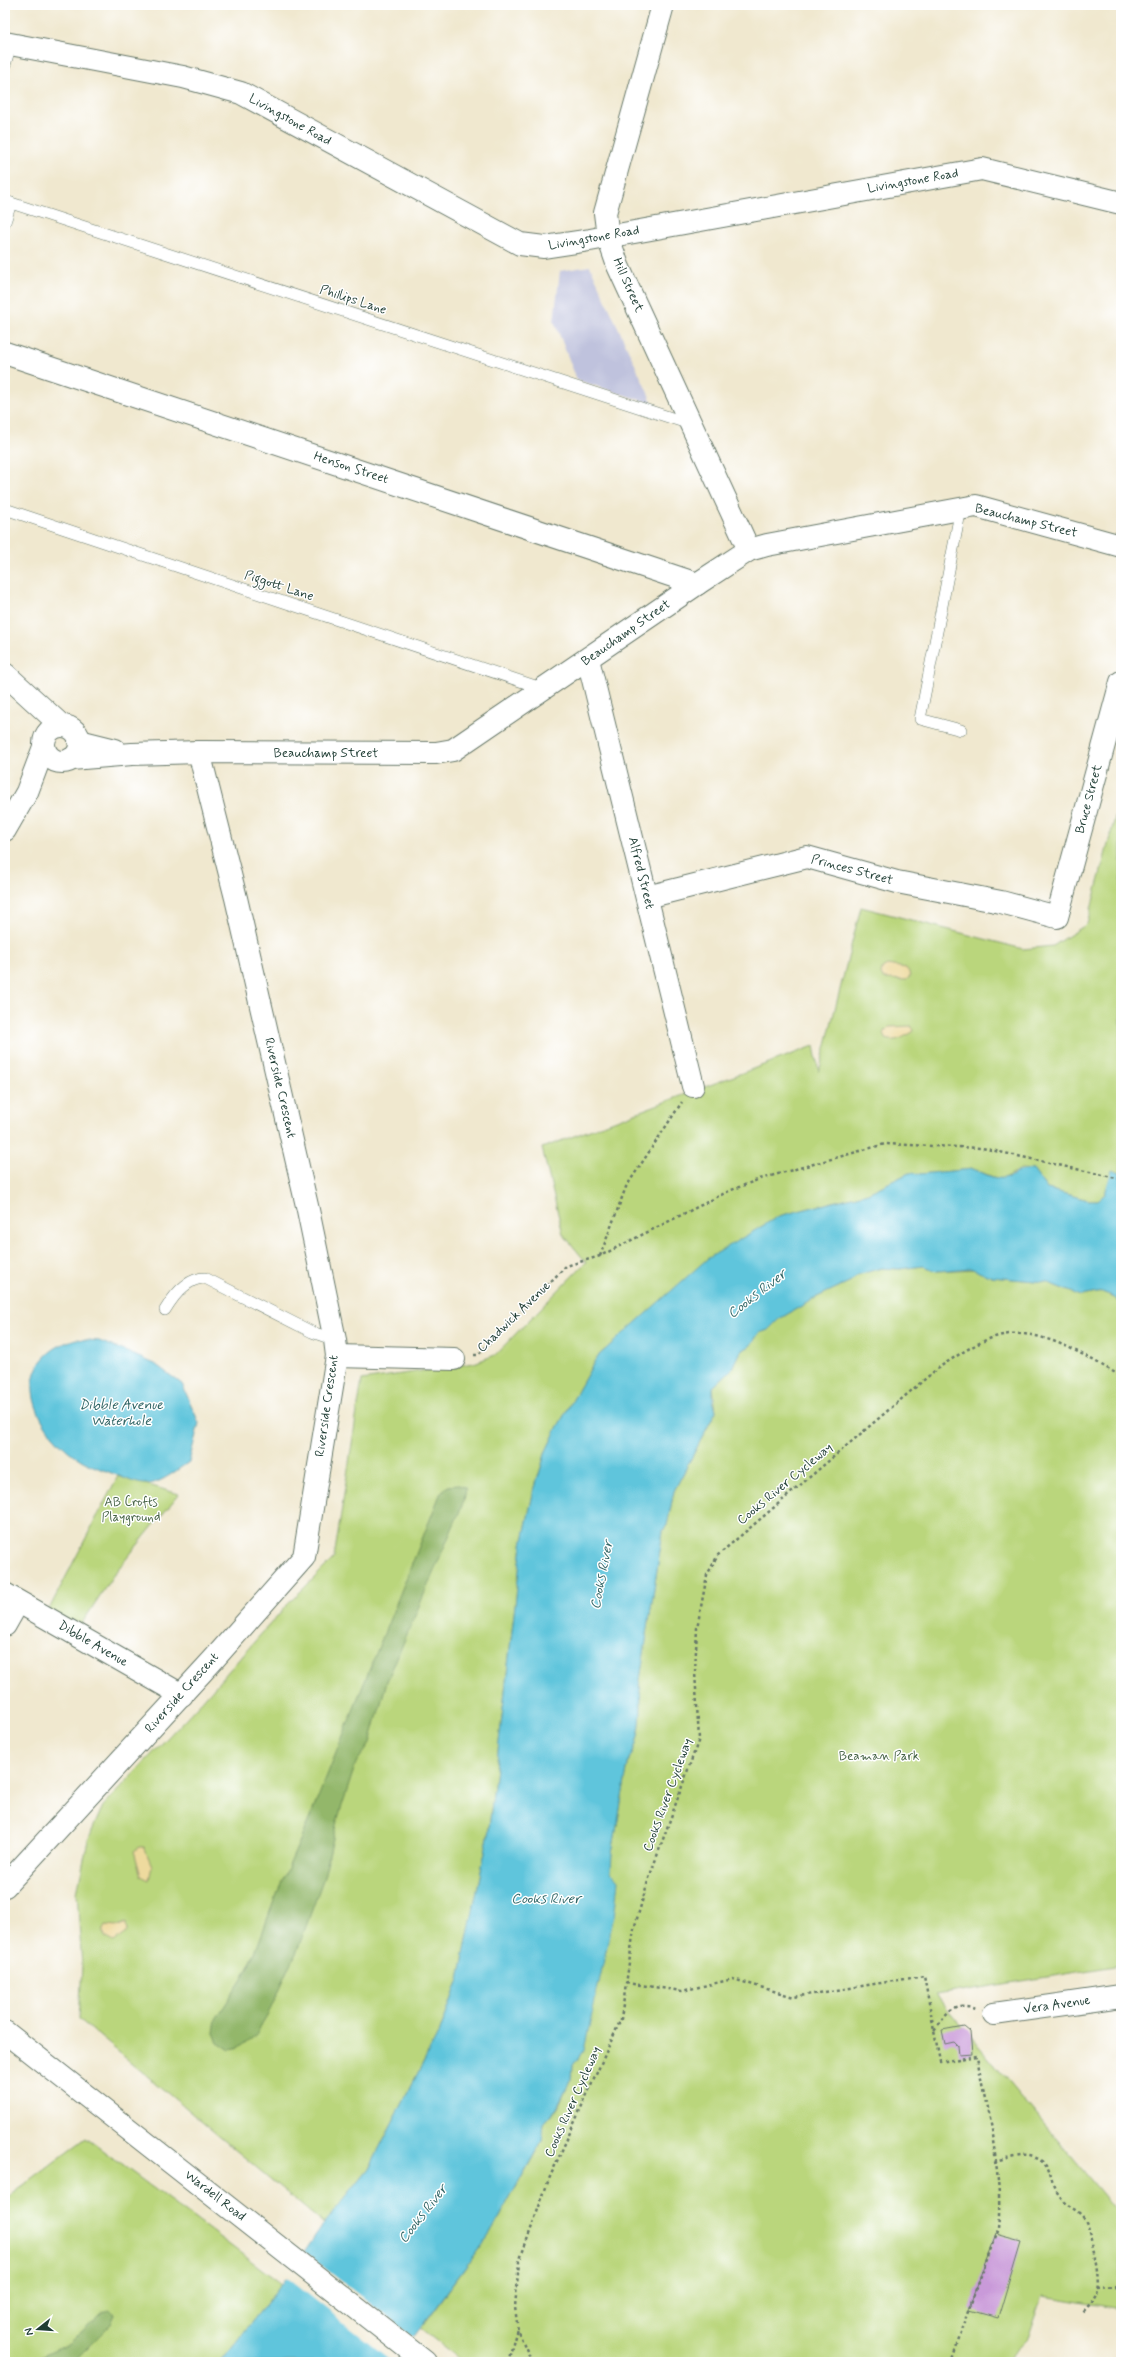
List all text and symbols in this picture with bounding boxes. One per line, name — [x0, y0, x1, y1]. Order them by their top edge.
street label: Livingstone Road — [246, 90, 334, 150]
street label: Livingstone Road — [866, 165, 960, 197]
street label: Livingstone Road — [547, 222, 641, 254]
street label: Hill Street — [608, 255, 648, 315]
street label: Phillips Lane — [318, 281, 389, 319]
street label: Henson Street — [311, 448, 391, 488]
street label: Beauchamp Street — [973, 500, 1079, 542]
street label: Piggott Lane — [242, 567, 316, 607]
street label: Beauchamp Street — [578, 596, 674, 670]
street label: Beauchamp Street — [273, 745, 379, 762]
street label: Bruce Street — [1072, 762, 1107, 836]
street label: Alfred Street — [624, 835, 658, 911]
street label: Princes Street — [809, 851, 895, 889]
street label: Riverside Crescent — [260, 1036, 300, 1140]
water label: Cooks River — [724, 1264, 792, 1322]
street label: Chadwick Avenue — [474, 1278, 554, 1356]
street label: Riverside Crescent — [311, 1354, 343, 1458]
water label: Dibble Avenue Waterhole — [79, 1396, 163, 1430]
street label: Cooks River Cycleway — [734, 1439, 836, 1529]
park label: AB Crofts Playground — [102, 1494, 160, 1526]
water label: Cooks River — [587, 1537, 618, 1611]
street label: Dibble Avenue — [55, 1617, 131, 1671]
street label: Riverside Crescent — [141, 1649, 223, 1737]
street label: Cooks River Cycleway — [640, 1736, 696, 1854]
park label: Beaman Park — [839, 1748, 920, 1765]
water label: Cooks River — [511, 1890, 583, 1908]
street label: Vera Avenue — [1022, 1992, 1092, 2018]
street label: Cooks River Cycleway — [541, 2044, 605, 2160]
street label: Wardell Road — [181, 2167, 249, 2225]
water label: Cooks River — [395, 2179, 453, 2247]
north arrow — [18, 2309, 58, 2349]
text: N — [22, 2326, 37, 2337]

